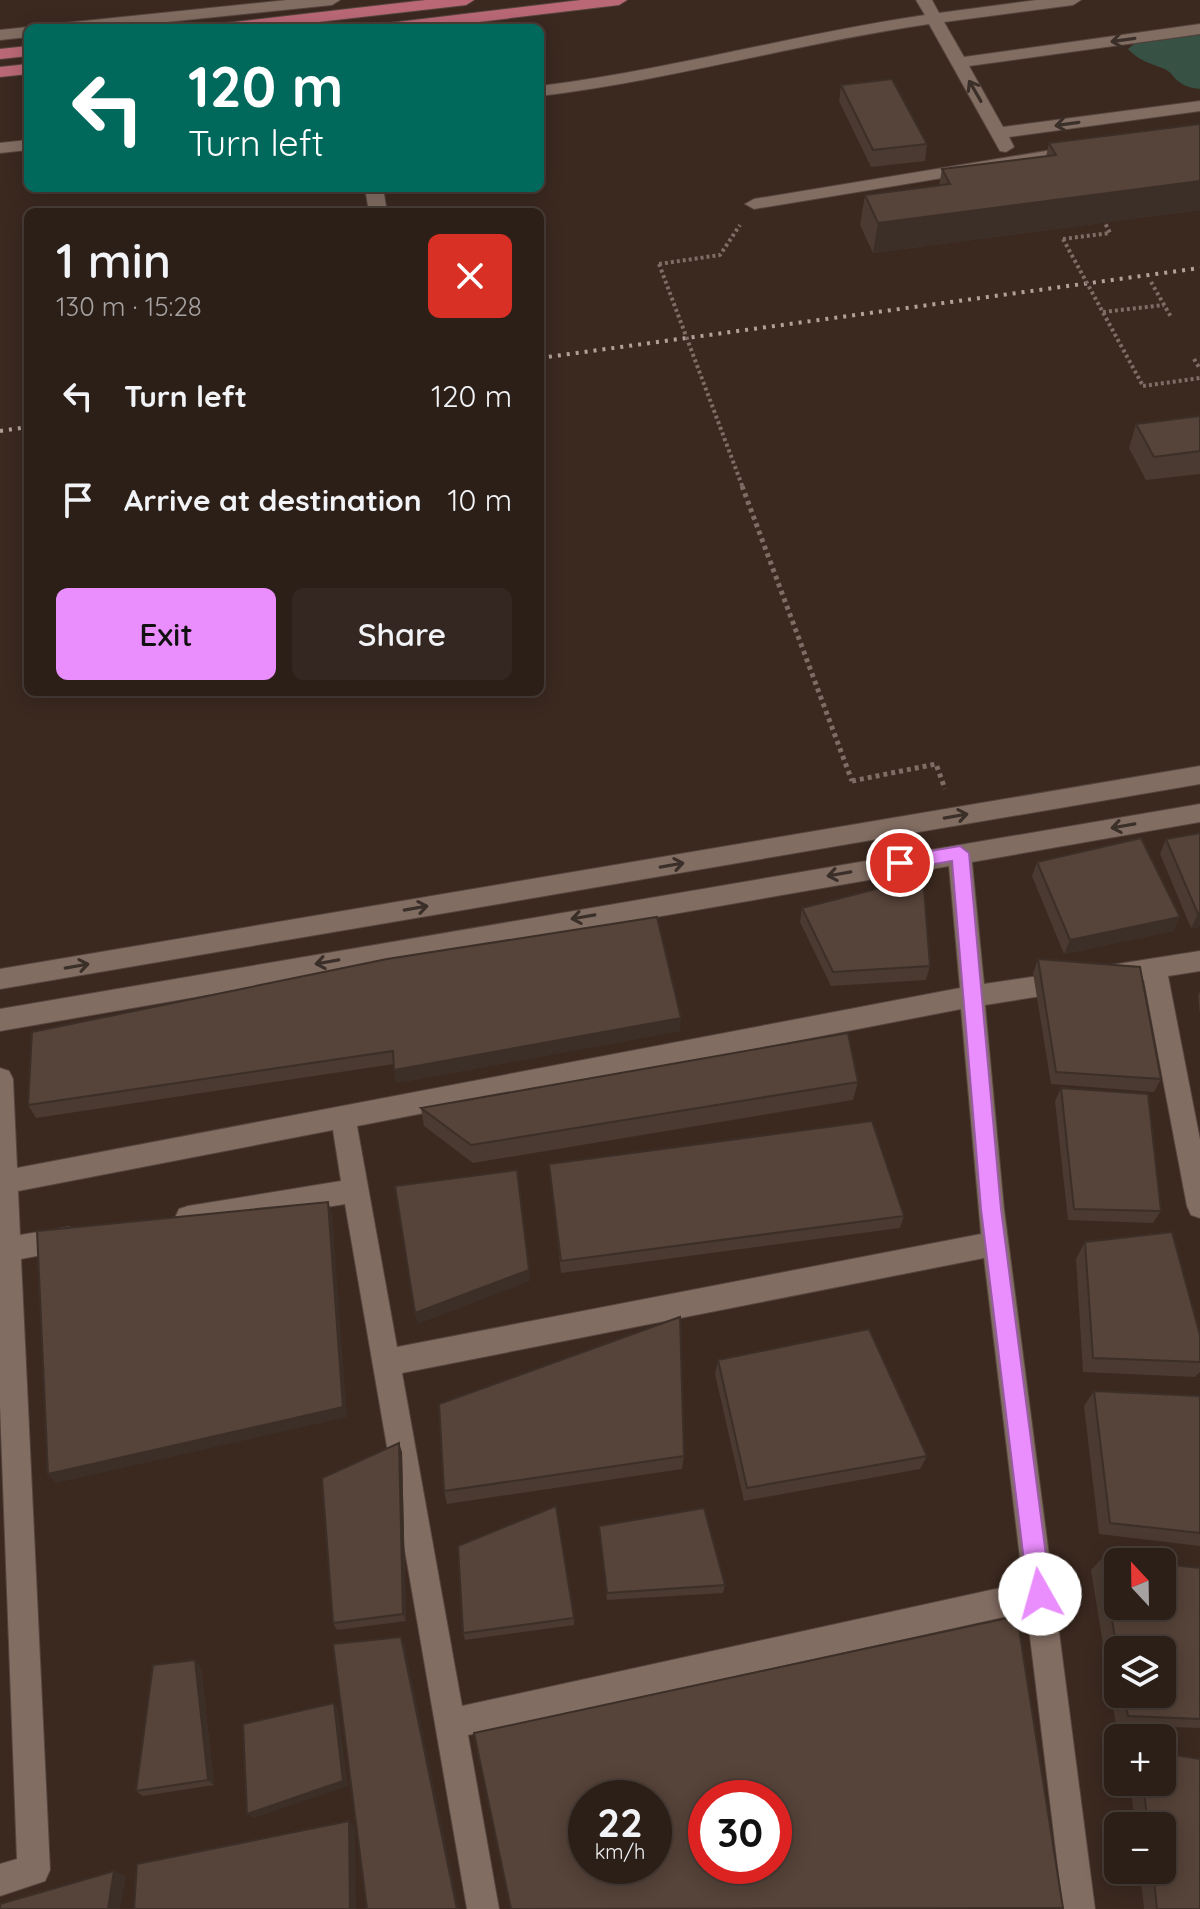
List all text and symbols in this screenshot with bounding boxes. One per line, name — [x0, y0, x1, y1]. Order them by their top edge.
one-way arrow — [1111, 33, 1136, 48]
text: 120 m — [188, 51, 343, 121]
icon: left — [56, 56, 160, 160]
one-way arrow — [967, 80, 983, 103]
one-way arrow — [1054, 116, 1081, 131]
text: Turn left — [188, 120, 324, 165]
text: 1 min — [56, 230, 171, 290]
button: close — [428, 234, 512, 318]
text: 130 m · 15:28 — [56, 290, 202, 323]
icon: left — [56, 374, 100, 418]
text: Turn left — [124, 377, 247, 415]
text: 120 m — [431, 377, 512, 415]
icon: arrive — [56, 478, 100, 522]
text: Arrive at destination — [124, 481, 422, 519]
text: 10 m — [448, 481, 512, 519]
button: Exit — [56, 588, 276, 680]
button: Share — [292, 588, 512, 680]
one-way arrow — [943, 808, 968, 823]
one-way arrow — [1111, 819, 1136, 834]
pin — [866, 829, 934, 897]
icon: arrive — [878, 841, 922, 885]
one-way arrow — [659, 856, 685, 871]
one-way arrow — [827, 867, 852, 882]
one-way arrow — [403, 900, 428, 915]
one-way arrow — [571, 910, 596, 925]
one-way arrow — [314, 955, 340, 970]
one-way arrow — [64, 958, 89, 973]
north arrow — [1104, 1548, 1176, 1620]
map controls — [1104, 1548, 1176, 1884]
position arrow — [998, 1552, 1082, 1636]
button: layers — [1104, 1636, 1176, 1708]
button: + — [1104, 1724, 1176, 1796]
speed limit sign: 30 — [688, 1780, 792, 1884]
text: 22 — [597, 1797, 643, 1847]
button: − — [1104, 1812, 1176, 1884]
text: km/h — [595, 1839, 645, 1864]

